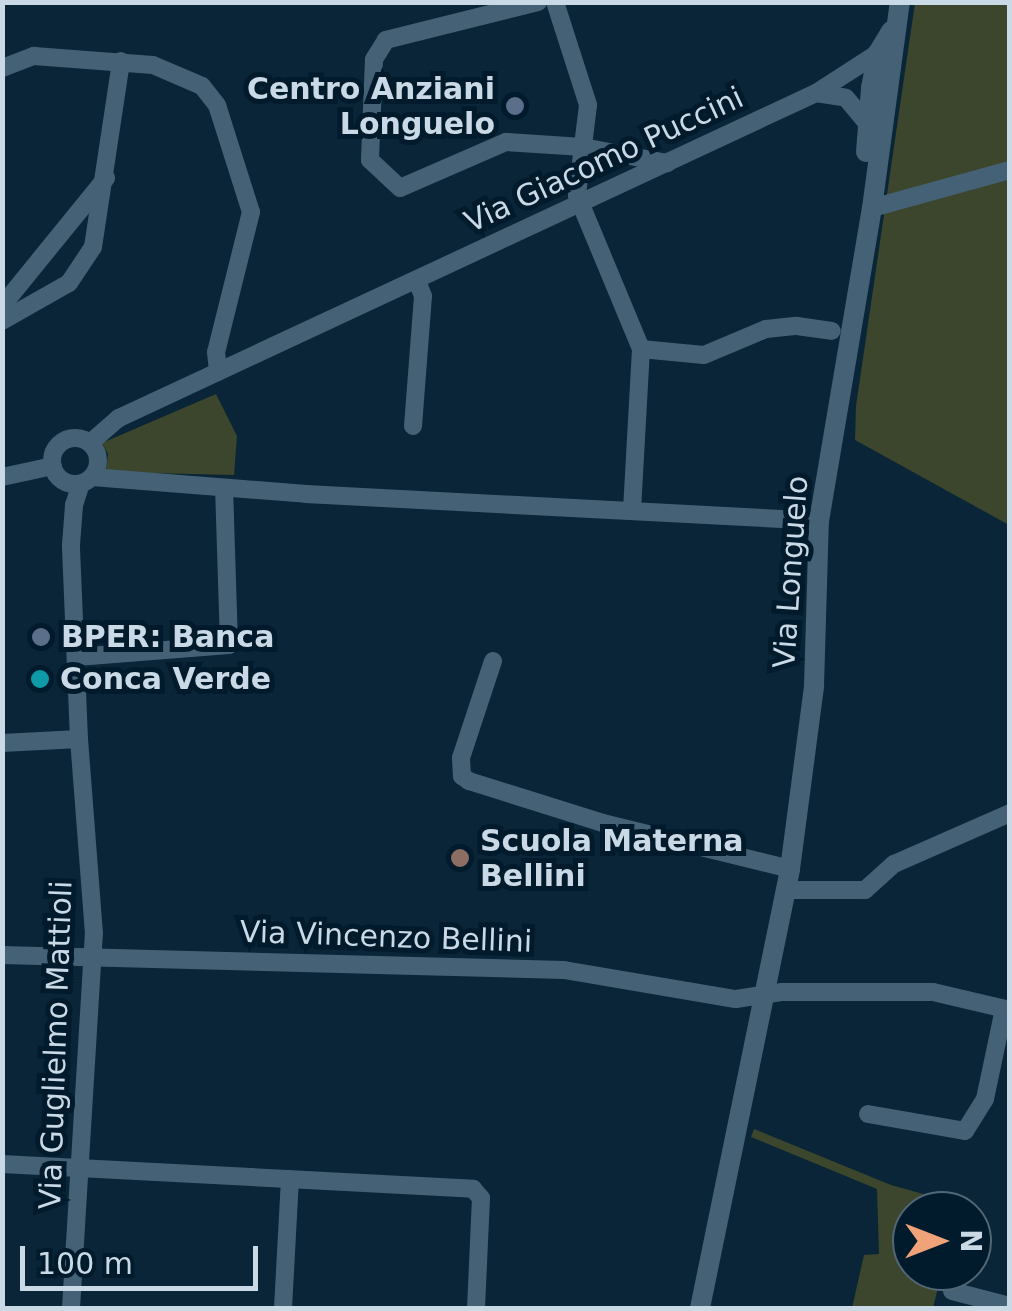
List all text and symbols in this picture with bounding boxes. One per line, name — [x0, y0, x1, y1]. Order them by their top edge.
place label: Centro Anziani Longuelo — [247, 71, 495, 142]
street label: Via Giacomo Puccini — [459, 80, 749, 240]
marker: Centro Anziani Longuelo — [504, 95, 526, 117]
street label: Via Longuelo — [766, 475, 816, 669]
place label: BPER: Banca — [61, 619, 274, 655]
marker: BPER: Banca — [30, 626, 52, 648]
place label: Conca Verde — [60, 661, 271, 697]
marker: Conca Verde — [29, 668, 51, 690]
place label: Scuola Materna Bellini — [480, 823, 744, 894]
marker: Scuola Materna Bellini — [449, 847, 471, 869]
street label: Via Guglielmo Mattioli — [32, 880, 80, 1210]
street label: Via Vincenzo Bellini — [239, 914, 533, 960]
north arrow — [892, 1191, 992, 1291]
scale bar — [25, 1226, 262, 1288]
text: N — [954, 1229, 987, 1253]
text: 100 m — [37, 1246, 133, 1281]

